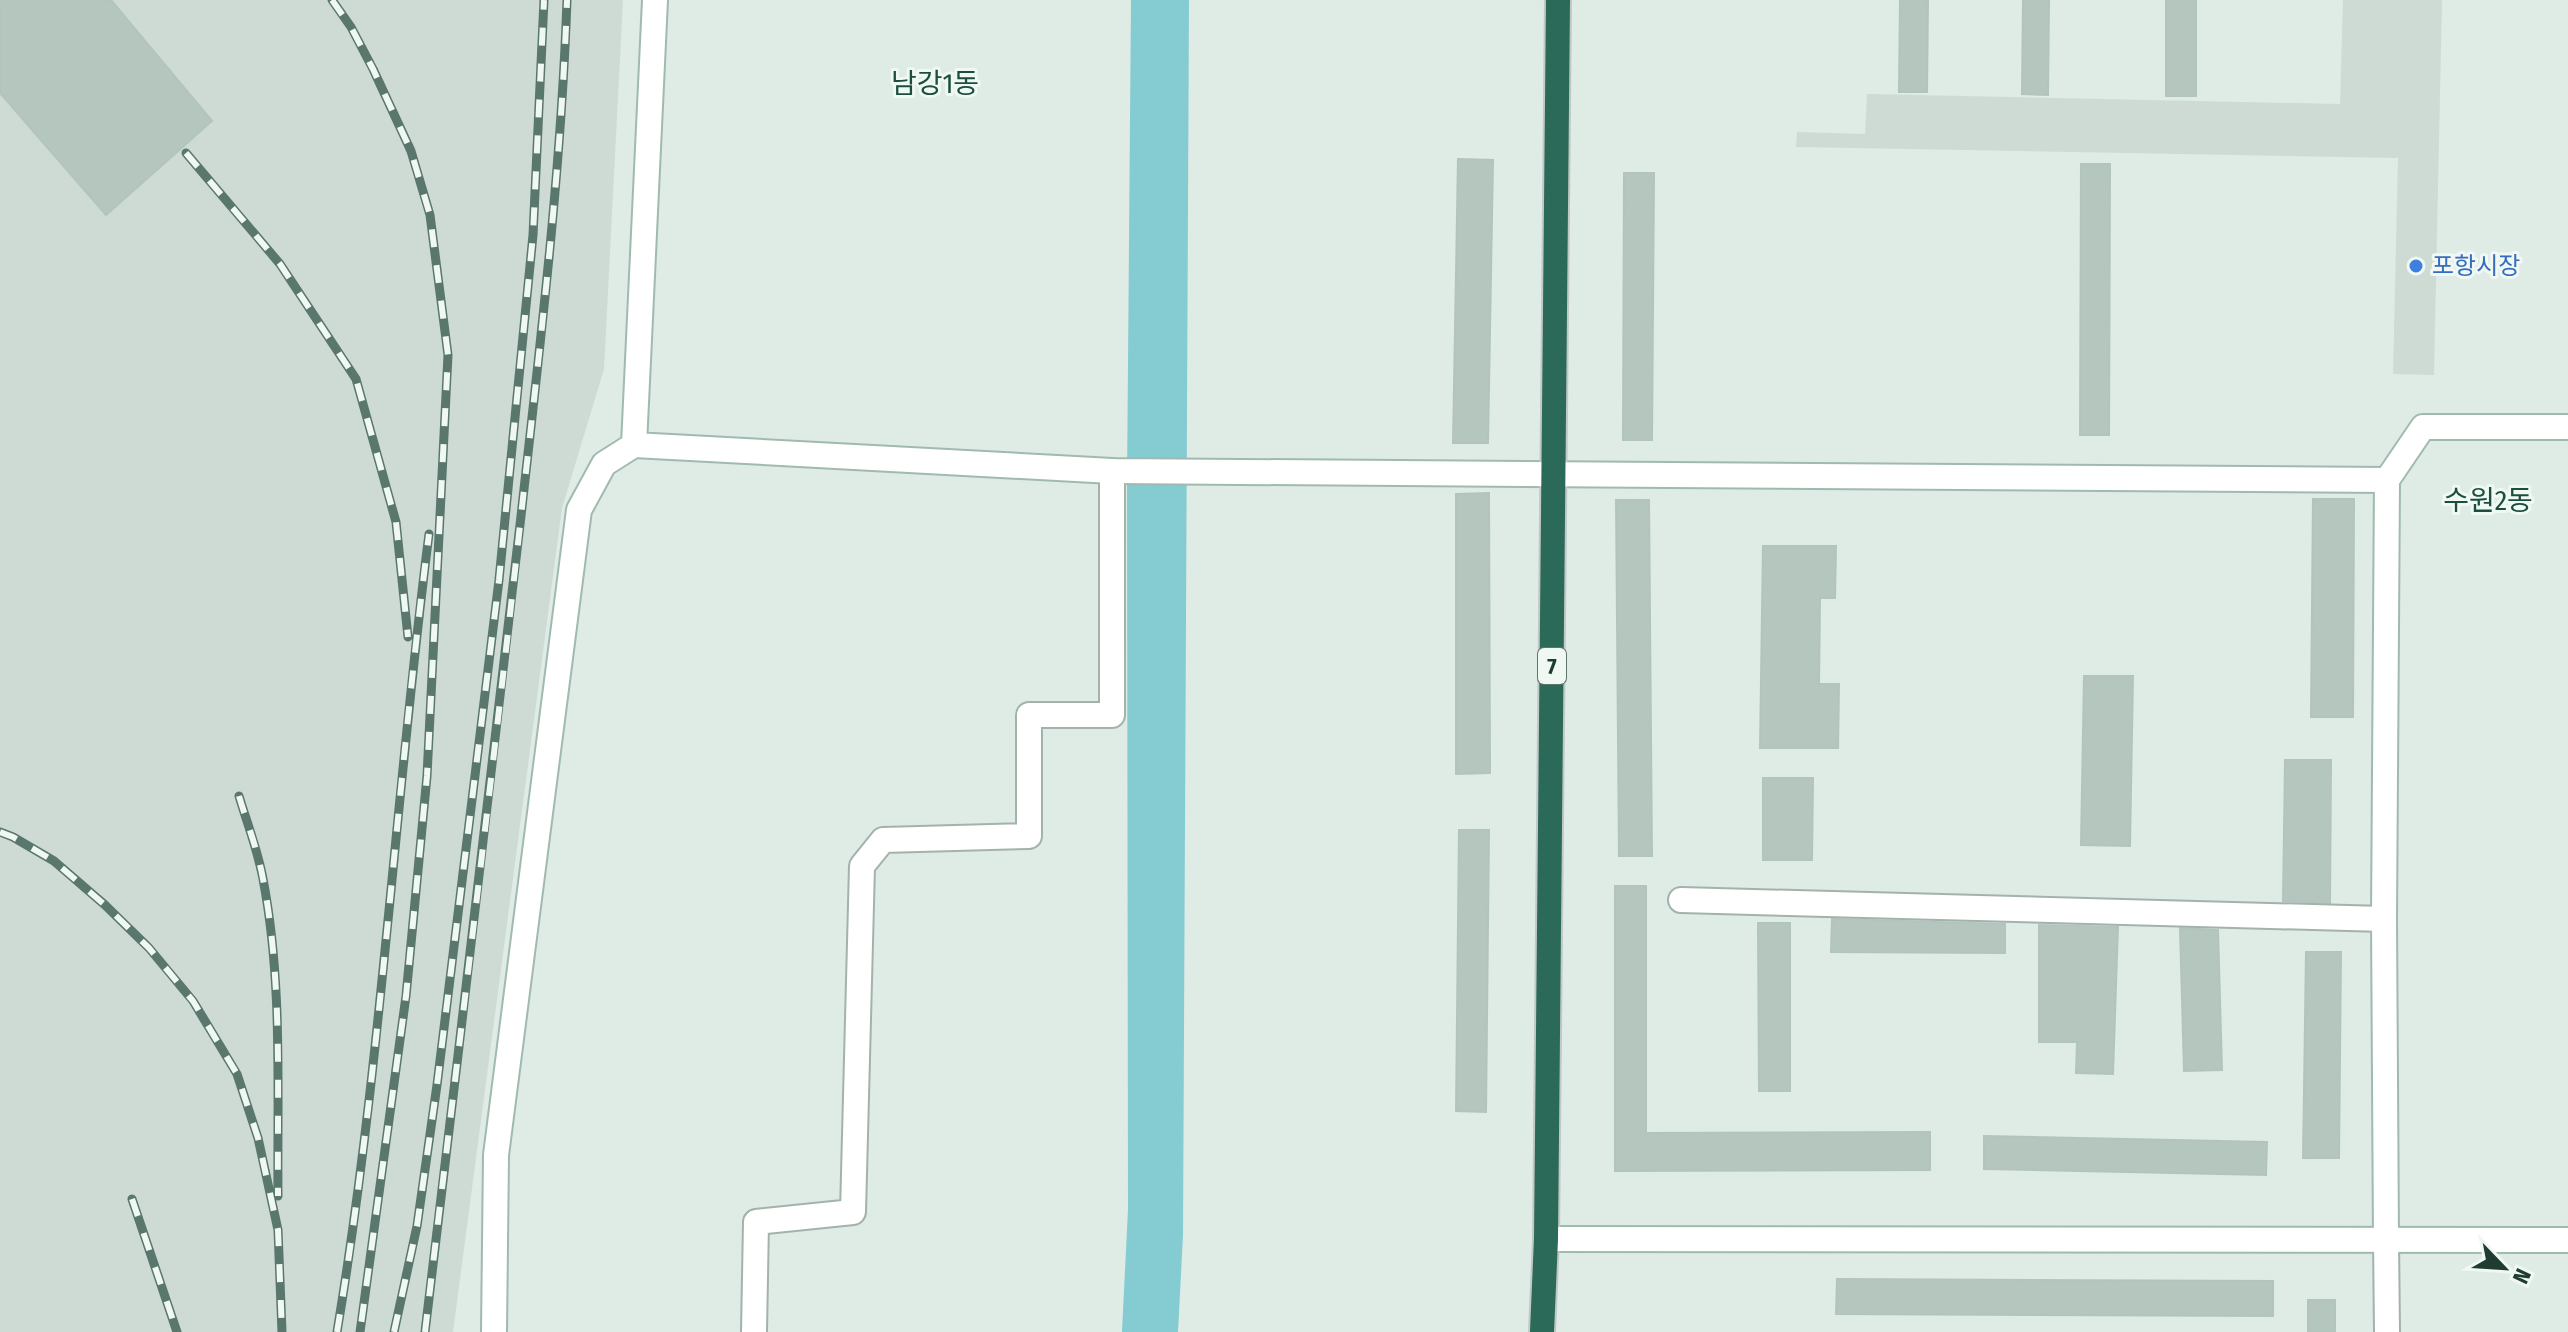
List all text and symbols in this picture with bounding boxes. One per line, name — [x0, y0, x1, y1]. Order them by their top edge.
district label: 남강1동 — [891, 67, 979, 100]
place label: 포항시장 — [2432, 252, 2520, 280]
marker: 포항시장 — [2407, 257, 2425, 275]
district label: 수원2동 — [2443, 484, 2533, 517]
road number: 7 — [1538, 648, 1566, 684]
north arrow — [2464, 1228, 2544, 1308]
text: N — [2507, 1265, 2537, 1288]

